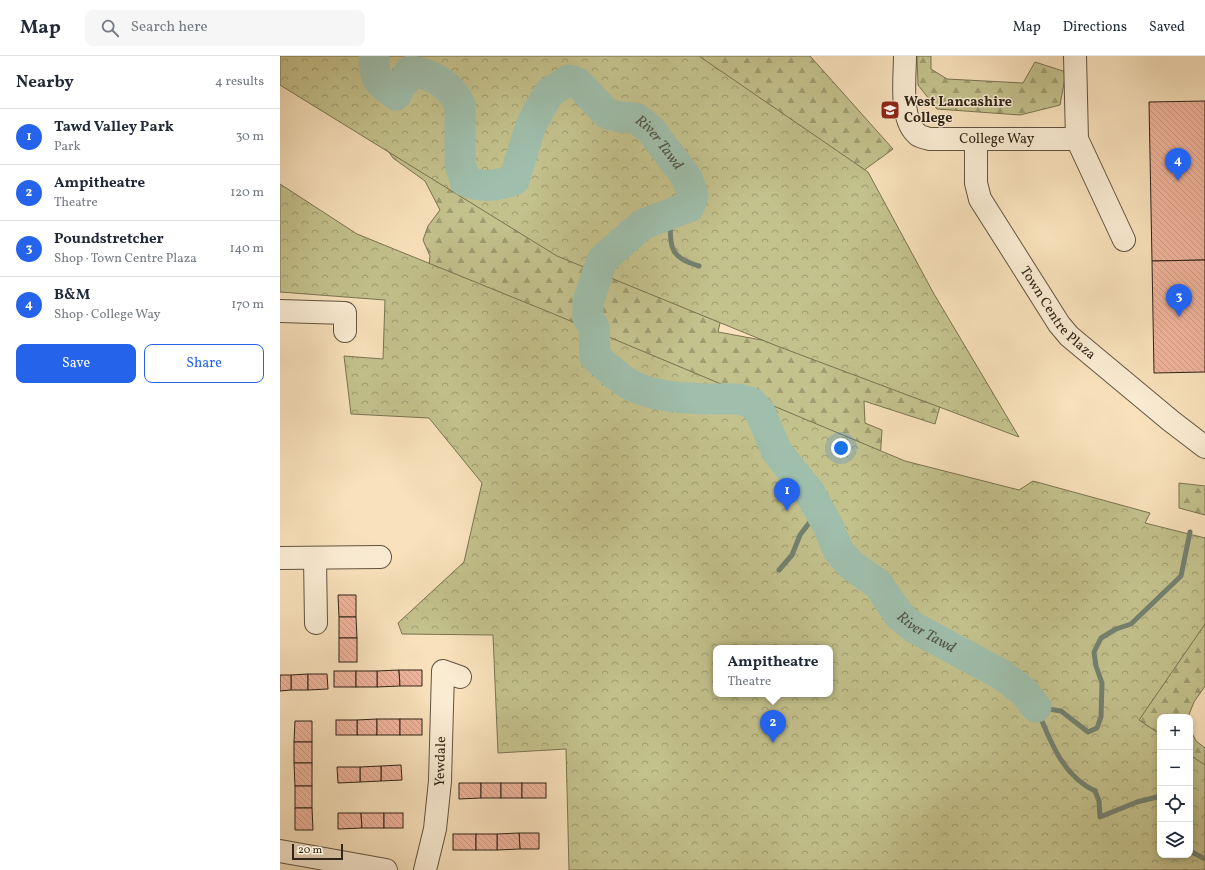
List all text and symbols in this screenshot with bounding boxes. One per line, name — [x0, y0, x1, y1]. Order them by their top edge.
search box — [85, 10, 365, 46]
text: Map — [20, 15, 61, 41]
icon: search — [99, 17, 121, 39]
text: Search here — [131, 17, 208, 38]
text: Map — [1013, 18, 1041, 37]
text: Directions — [1063, 18, 1127, 37]
text: Saved — [1149, 18, 1185, 37]
text: Nearby — [16, 71, 74, 94]
text: 4 results — [215, 73, 264, 91]
place label: West Lancashire College — [904, 93, 1012, 128]
school or university icon: West Lancashire College — [879, 99, 901, 121]
water label: River Tawd — [630, 110, 688, 174]
text: Tawd Valley Park — [54, 117, 174, 138]
text: 1 — [26, 128, 32, 146]
text: 30 m — [236, 128, 264, 146]
street label: College Way — [959, 130, 1035, 149]
text: Park — [54, 138, 81, 156]
pin: 4 — [1165, 148, 1191, 181]
text: Ampitheatre — [54, 173, 145, 194]
text: 2 — [26, 184, 32, 202]
text: 120 m — [230, 184, 264, 202]
text: Theatre — [54, 194, 98, 212]
text: Poundstretcher — [54, 229, 164, 250]
text: 3 — [26, 240, 32, 258]
text: 140 m — [230, 240, 264, 258]
text: Shop · Town Centre Plaza — [54, 250, 197, 268]
street label: Town Centre Plaza — [1015, 263, 1100, 364]
pin: 3 — [1166, 284, 1192, 317]
text: B&M — [54, 285, 90, 306]
text: 4 — [25, 296, 33, 314]
text: 170 m — [231, 296, 264, 314]
text: Shop · College Way — [54, 306, 161, 324]
button: Save — [16, 344, 136, 383]
button: Share — [144, 344, 264, 383]
your location — [831, 438, 851, 458]
pin: 1 — [774, 478, 800, 511]
water label: River Tawd — [892, 607, 959, 658]
popup — [713, 645, 833, 697]
text: Ampitheatre — [727, 652, 819, 673]
text: Theatre — [727, 673, 771, 691]
pin: 2 — [760, 710, 786, 743]
map controls — [1157, 714, 1193, 858]
button: + — [1157, 714, 1193, 750]
street label: Yewdale — [430, 736, 451, 788]
button: − — [1157, 750, 1193, 786]
button: locate — [1157, 786, 1193, 822]
button: layers — [1157, 822, 1193, 858]
scale bar — [292, 842, 343, 861]
text: 20 m — [298, 843, 322, 858]

